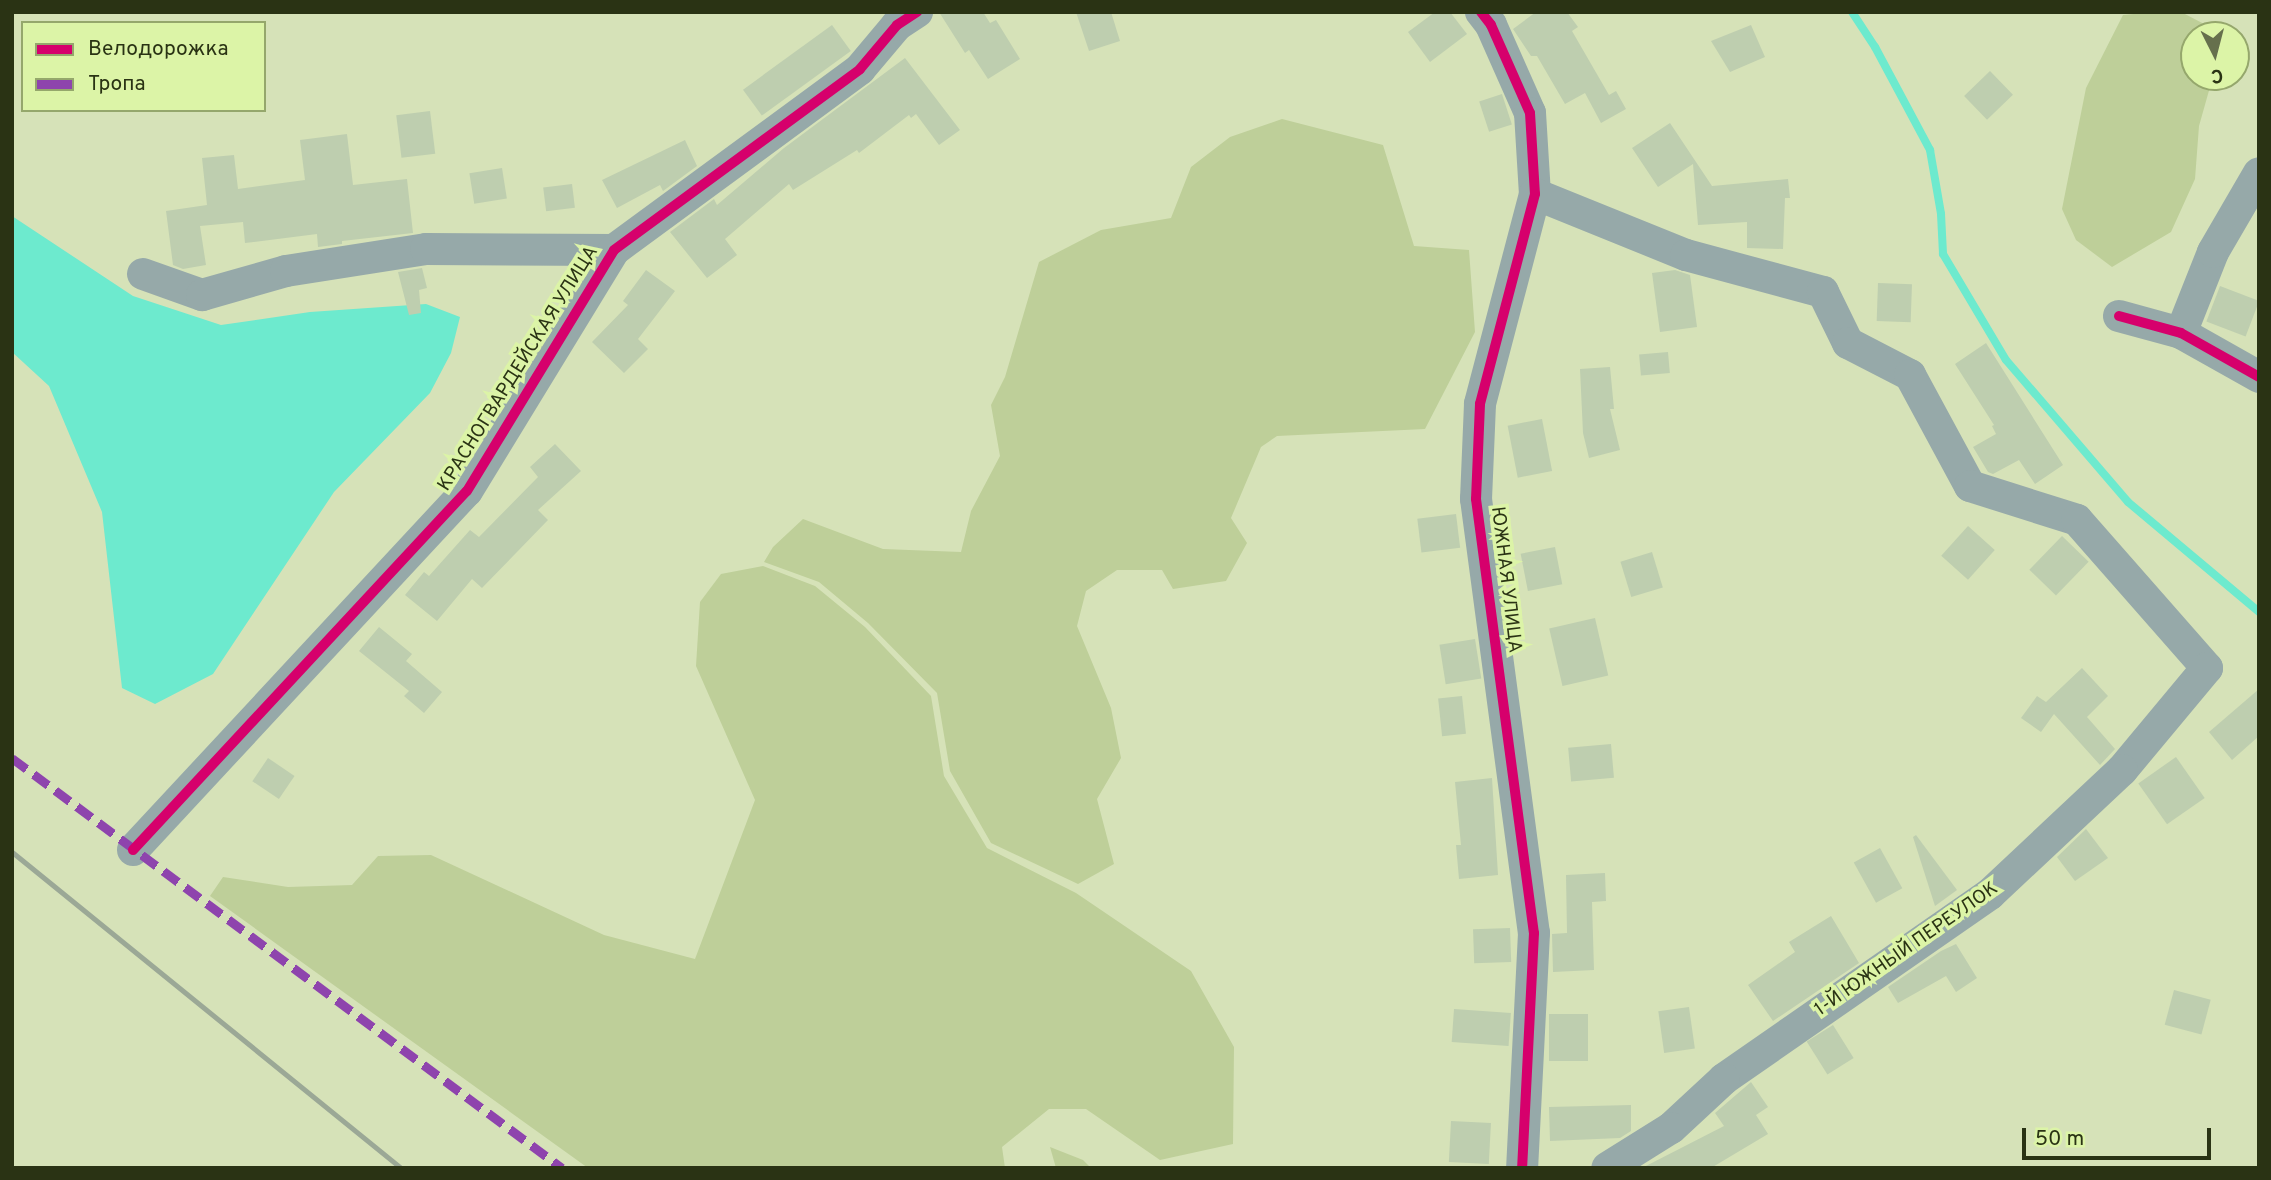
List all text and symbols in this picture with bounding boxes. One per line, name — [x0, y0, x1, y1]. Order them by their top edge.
legend — [21, 21, 266, 112]
north arrow — [2180, 21, 2250, 91]
text: Велодорожка — [88, 36, 228, 63]
text: С — [2210, 62, 2224, 87]
text: Тропа — [88, 71, 146, 98]
street label: КРАСНОГВАРДЕЙСКАЯ УЛИЦА — [434, 242, 604, 496]
street label: ЮЖНАЯ УЛИЦА — [1485, 505, 1525, 655]
street label: 1-Й ЮЖНЫЙ ПЕРЕУЛОК — [1811, 878, 2003, 1022]
scale bar — [2026, 1114, 2215, 1158]
text: 50 m — [2035, 1126, 2084, 1153]

